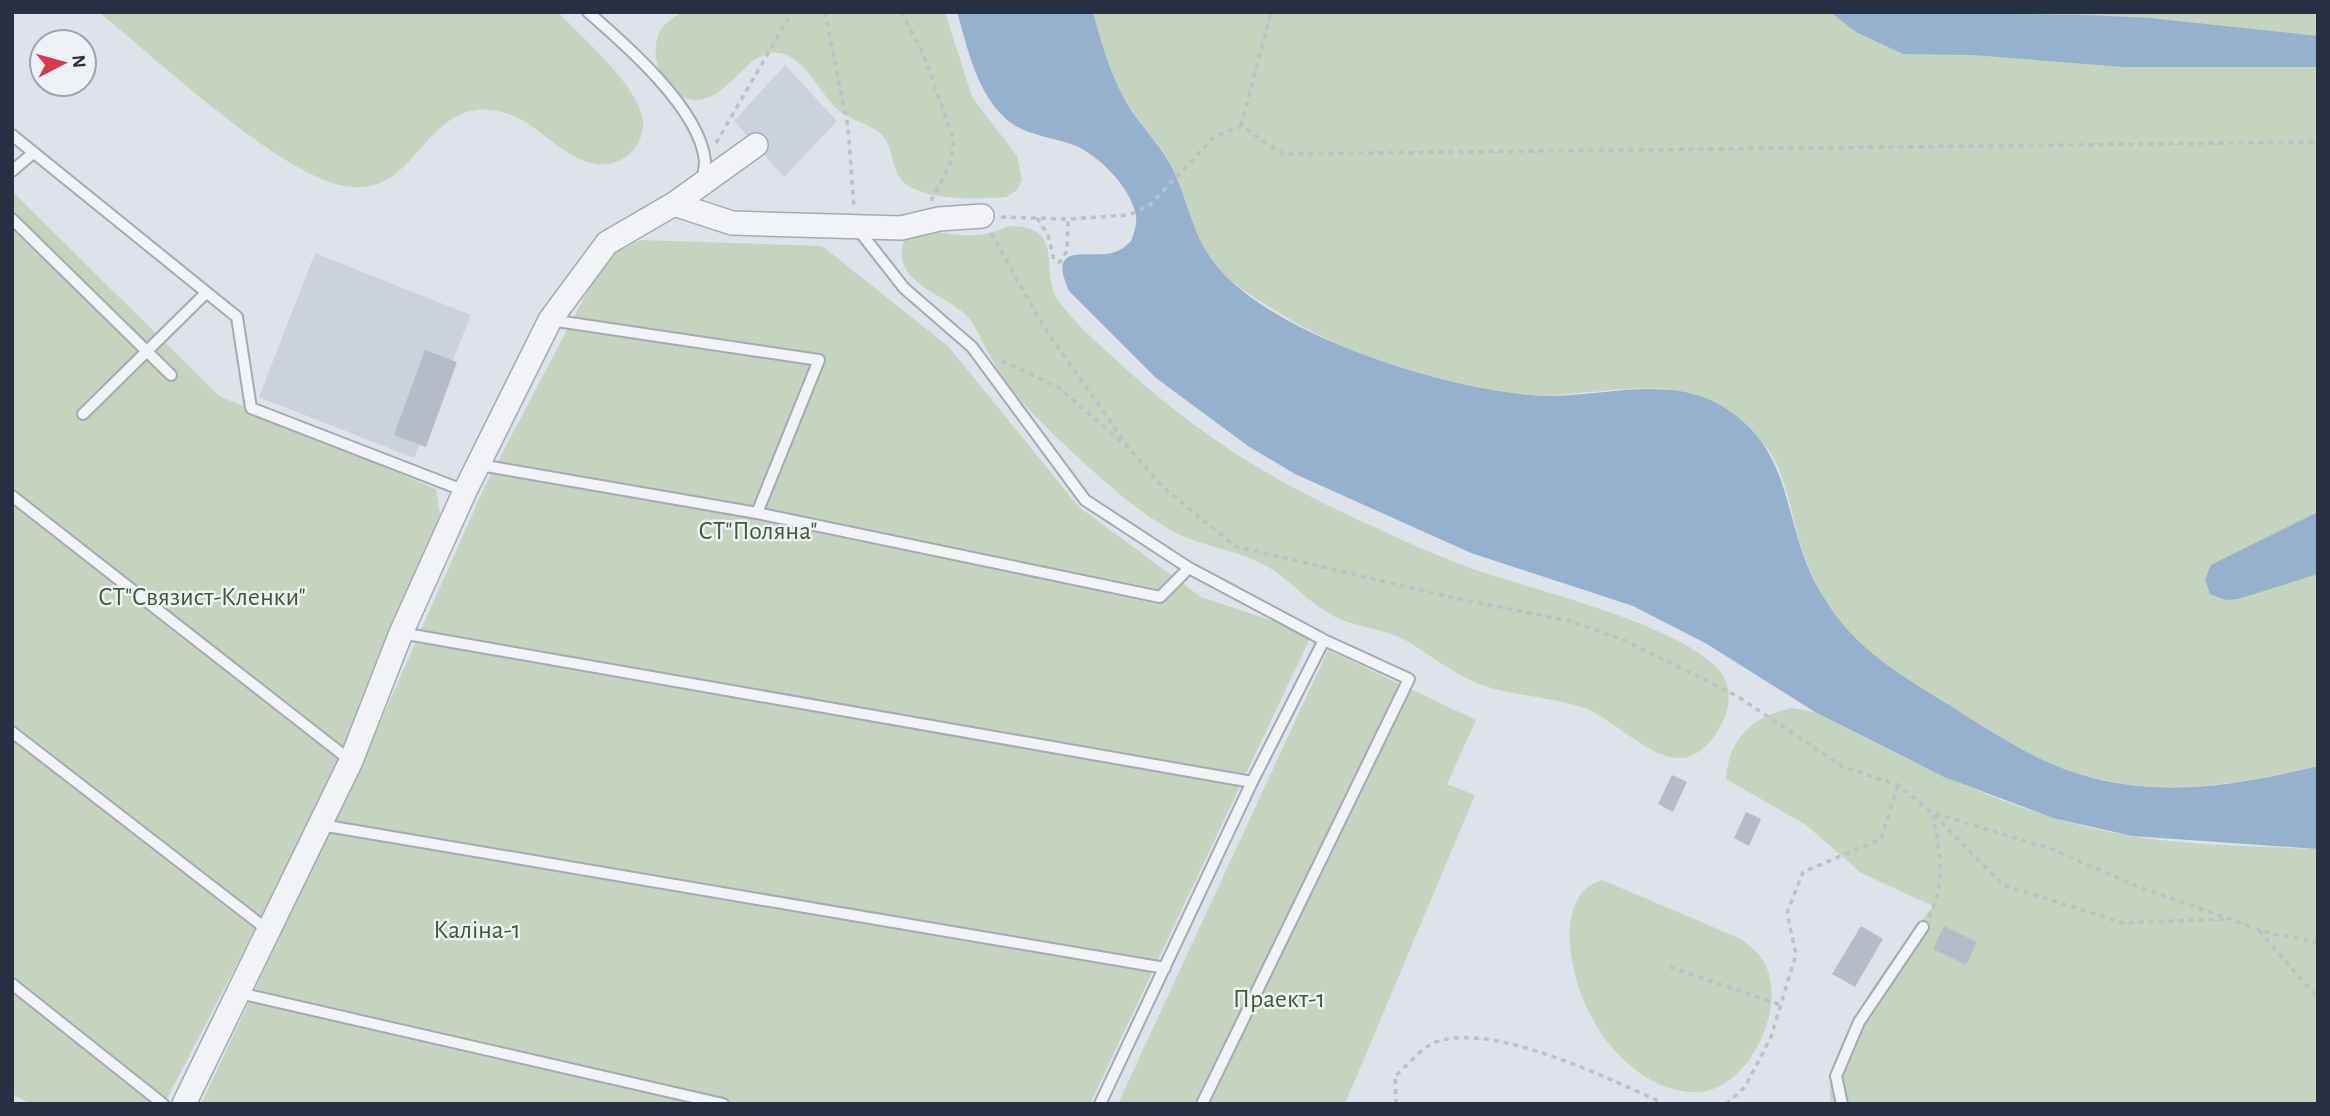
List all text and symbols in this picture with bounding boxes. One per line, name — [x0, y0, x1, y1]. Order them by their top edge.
north arrow — [28, 28, 98, 98]
text: N — [68, 54, 89, 69]
park label: СТ"Поляна" — [698, 518, 818, 544]
park label: СТ"Связист-Кленки" — [98, 584, 306, 610]
park label: Каліна-1 — [433, 917, 521, 943]
park label: Праект-1 — [1233, 986, 1325, 1012]

